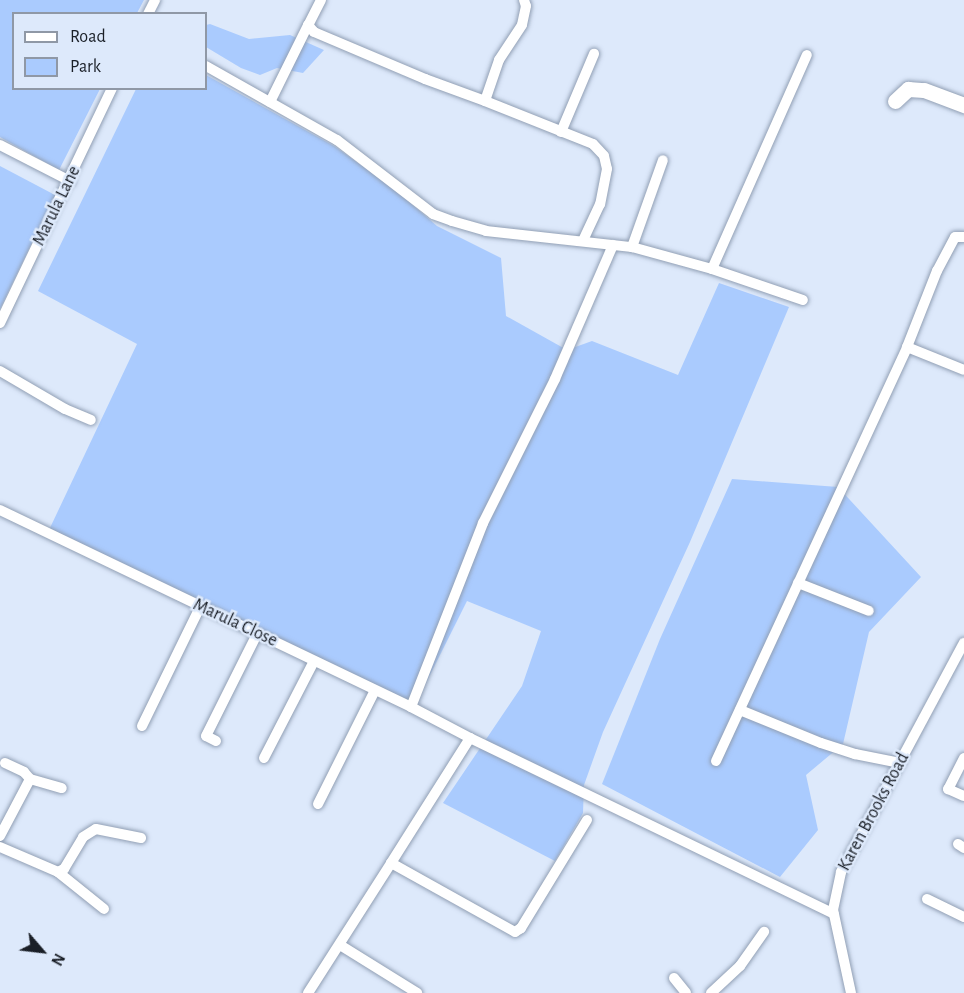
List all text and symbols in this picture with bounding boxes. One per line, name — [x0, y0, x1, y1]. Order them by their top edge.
legend — [12, 12, 207, 90]
text: Road — [70, 28, 106, 46]
text: Park — [70, 58, 101, 76]
street label: Marula Lane — [28, 163, 86, 249]
street label: Marula Close — [189, 594, 281, 652]
street label: Karen Brooks Road — [834, 749, 914, 875]
north arrow — [12, 921, 72, 981]
text: N — [48, 951, 68, 968]

